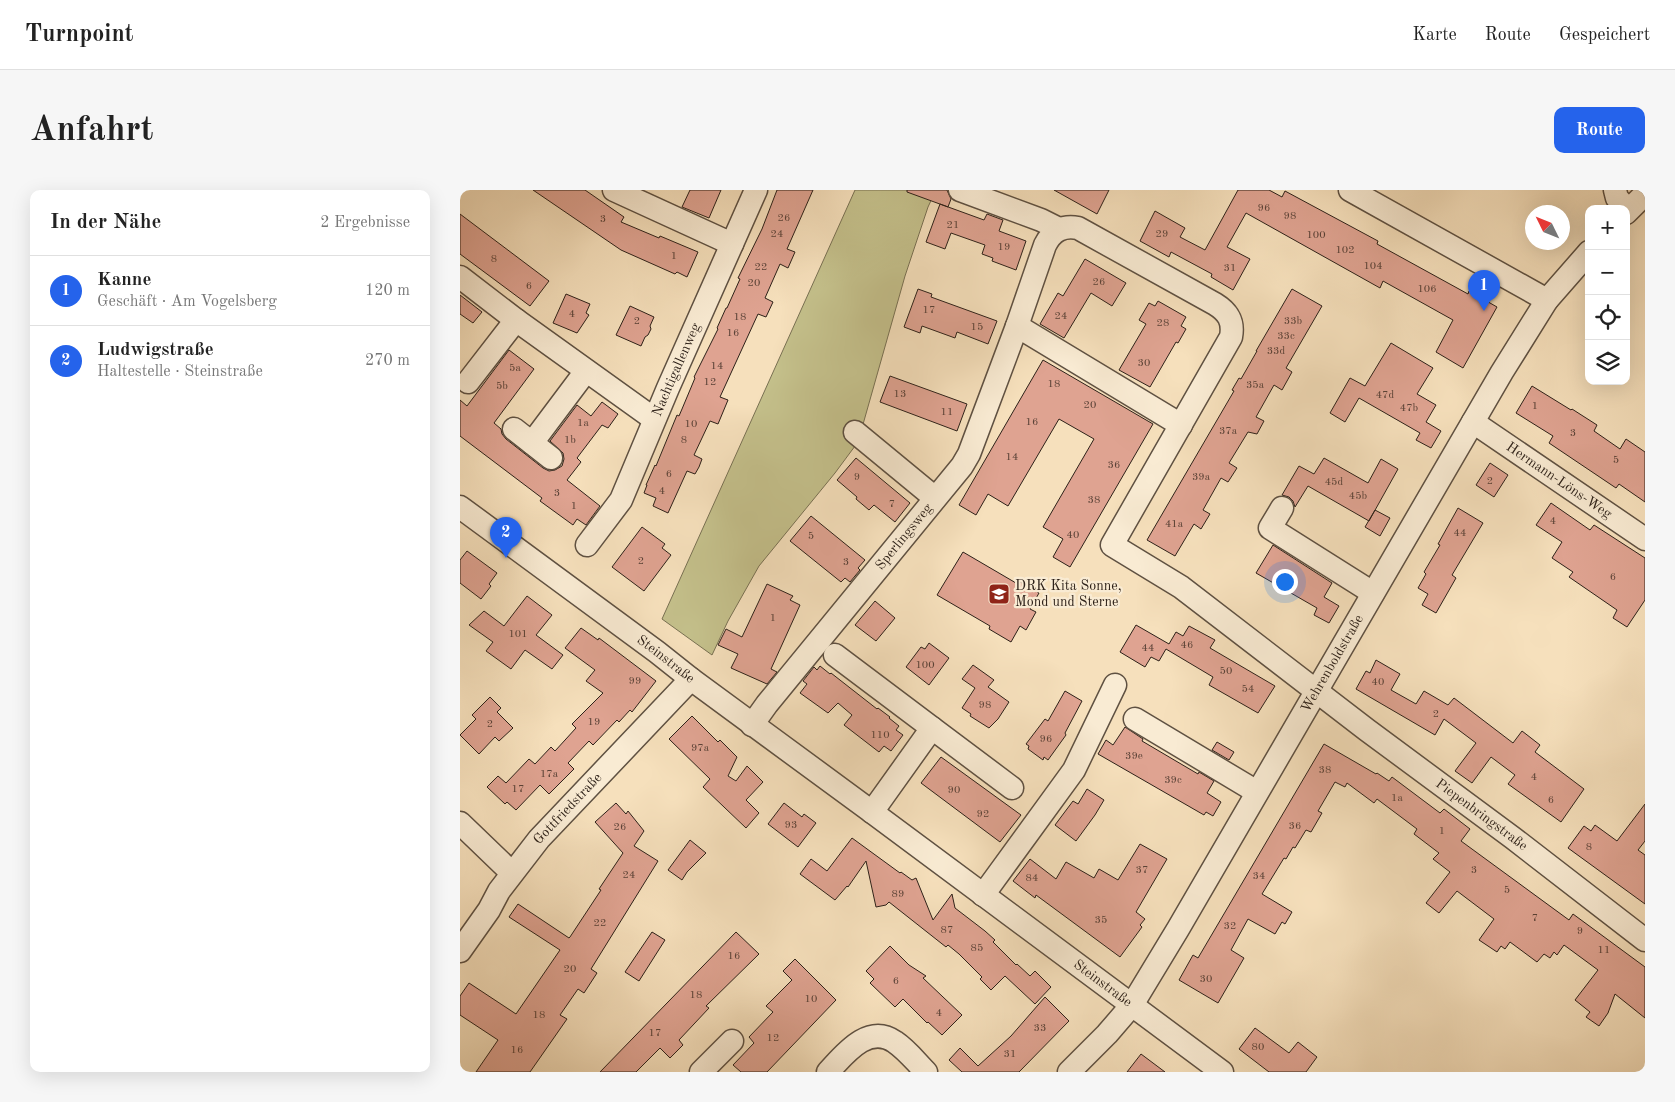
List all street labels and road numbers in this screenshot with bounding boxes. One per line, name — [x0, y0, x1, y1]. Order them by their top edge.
street label: Nachtigallenweg — [650, 320, 703, 418]
street label: Hermann-Löns-Weg — [1504, 440, 1615, 522]
street label: Sperlingsweg — [873, 501, 935, 573]
street label: Wehrenboldstraße — [1299, 612, 1366, 715]
street label: Steinstraße — [634, 633, 697, 686]
street label: Gottfriedstraße — [531, 770, 605, 847]
street label: Piepenbringstraße — [1433, 776, 1530, 853]
street label: Steinstraße — [1071, 957, 1134, 1010]

